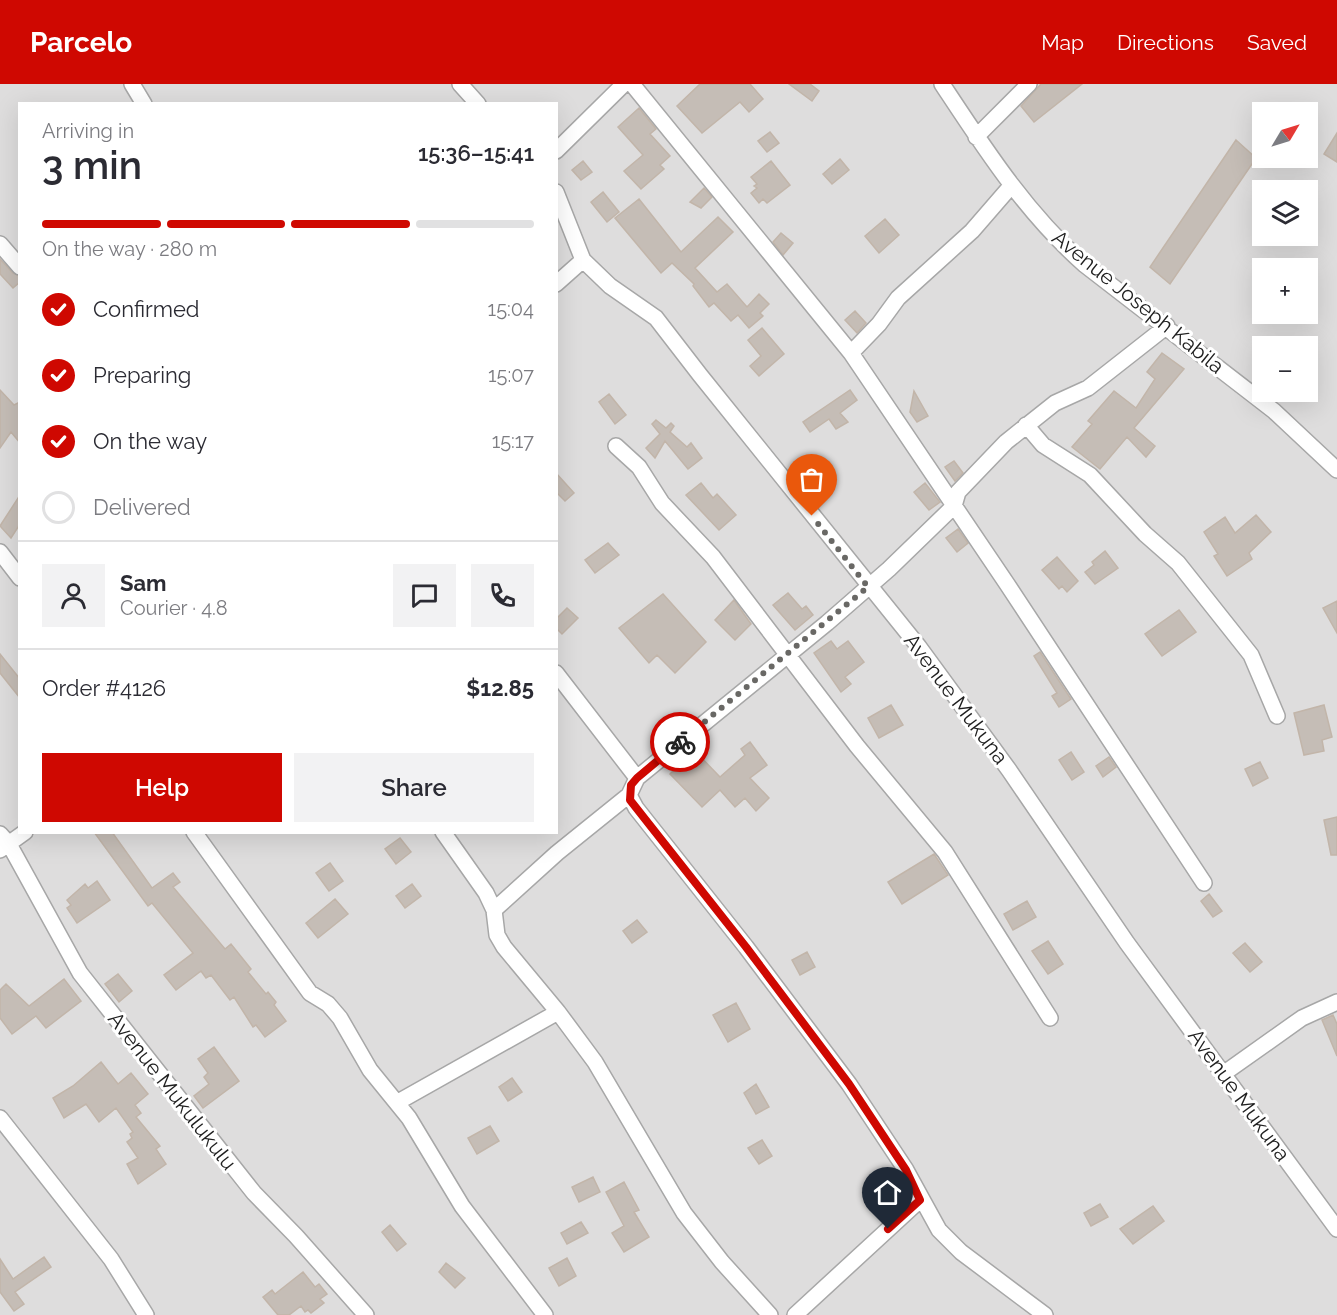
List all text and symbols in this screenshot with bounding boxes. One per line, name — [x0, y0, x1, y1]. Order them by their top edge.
text: Parcelo — [30, 26, 132, 59]
text: Map — [1041, 30, 1084, 55]
text: Directions — [1117, 30, 1214, 55]
text: Saved — [1247, 30, 1307, 55]
north arrow — [1252, 102, 1318, 168]
map controls — [1252, 102, 1318, 402]
text: Arriving in — [42, 119, 134, 143]
text: 15:36–15:41 — [418, 140, 534, 166]
text: 3 min — [42, 142, 142, 188]
button: layers — [1252, 180, 1318, 246]
street label: Avenue Joseph Kabila — [1047, 225, 1229, 379]
text: On the way · 280 m — [42, 237, 217, 261]
button: + — [1252, 258, 1318, 324]
icon: check — [42, 293, 75, 326]
text: Confirmed — [93, 296, 200, 322]
text: 15:04 — [488, 297, 534, 321]
button: − — [1252, 336, 1318, 402]
icon: check — [42, 359, 75, 392]
text: Preparing — [93, 362, 191, 388]
text: 15:07 — [488, 363, 534, 387]
icon: check — [42, 425, 75, 458]
text: On the way — [93, 428, 207, 454]
text: 15:17 — [492, 429, 534, 453]
pin — [786, 454, 837, 516]
icon: bag — [795, 463, 828, 496]
text: Delivered — [93, 494, 191, 520]
button: person — [42, 564, 105, 627]
button: chat — [393, 564, 456, 627]
button: phone — [471, 564, 534, 627]
text: Sam — [120, 570, 167, 596]
text: Courier · 4.8 — [120, 596, 228, 620]
street label: Avenue Mukuna — [899, 628, 1014, 769]
text: Order #4126 — [42, 675, 166, 701]
text: $12.85 — [466, 675, 534, 701]
courier — [650, 712, 710, 772]
icon: bike — [664, 726, 697, 759]
button: Help — [42, 753, 282, 822]
button: Share — [294, 753, 534, 822]
street label: Avenue Mukulukulu — [103, 1007, 242, 1175]
street label: Avenue Mukuna — [1183, 1024, 1296, 1166]
pin — [862, 1167, 913, 1229]
icon: home — [871, 1176, 904, 1209]

